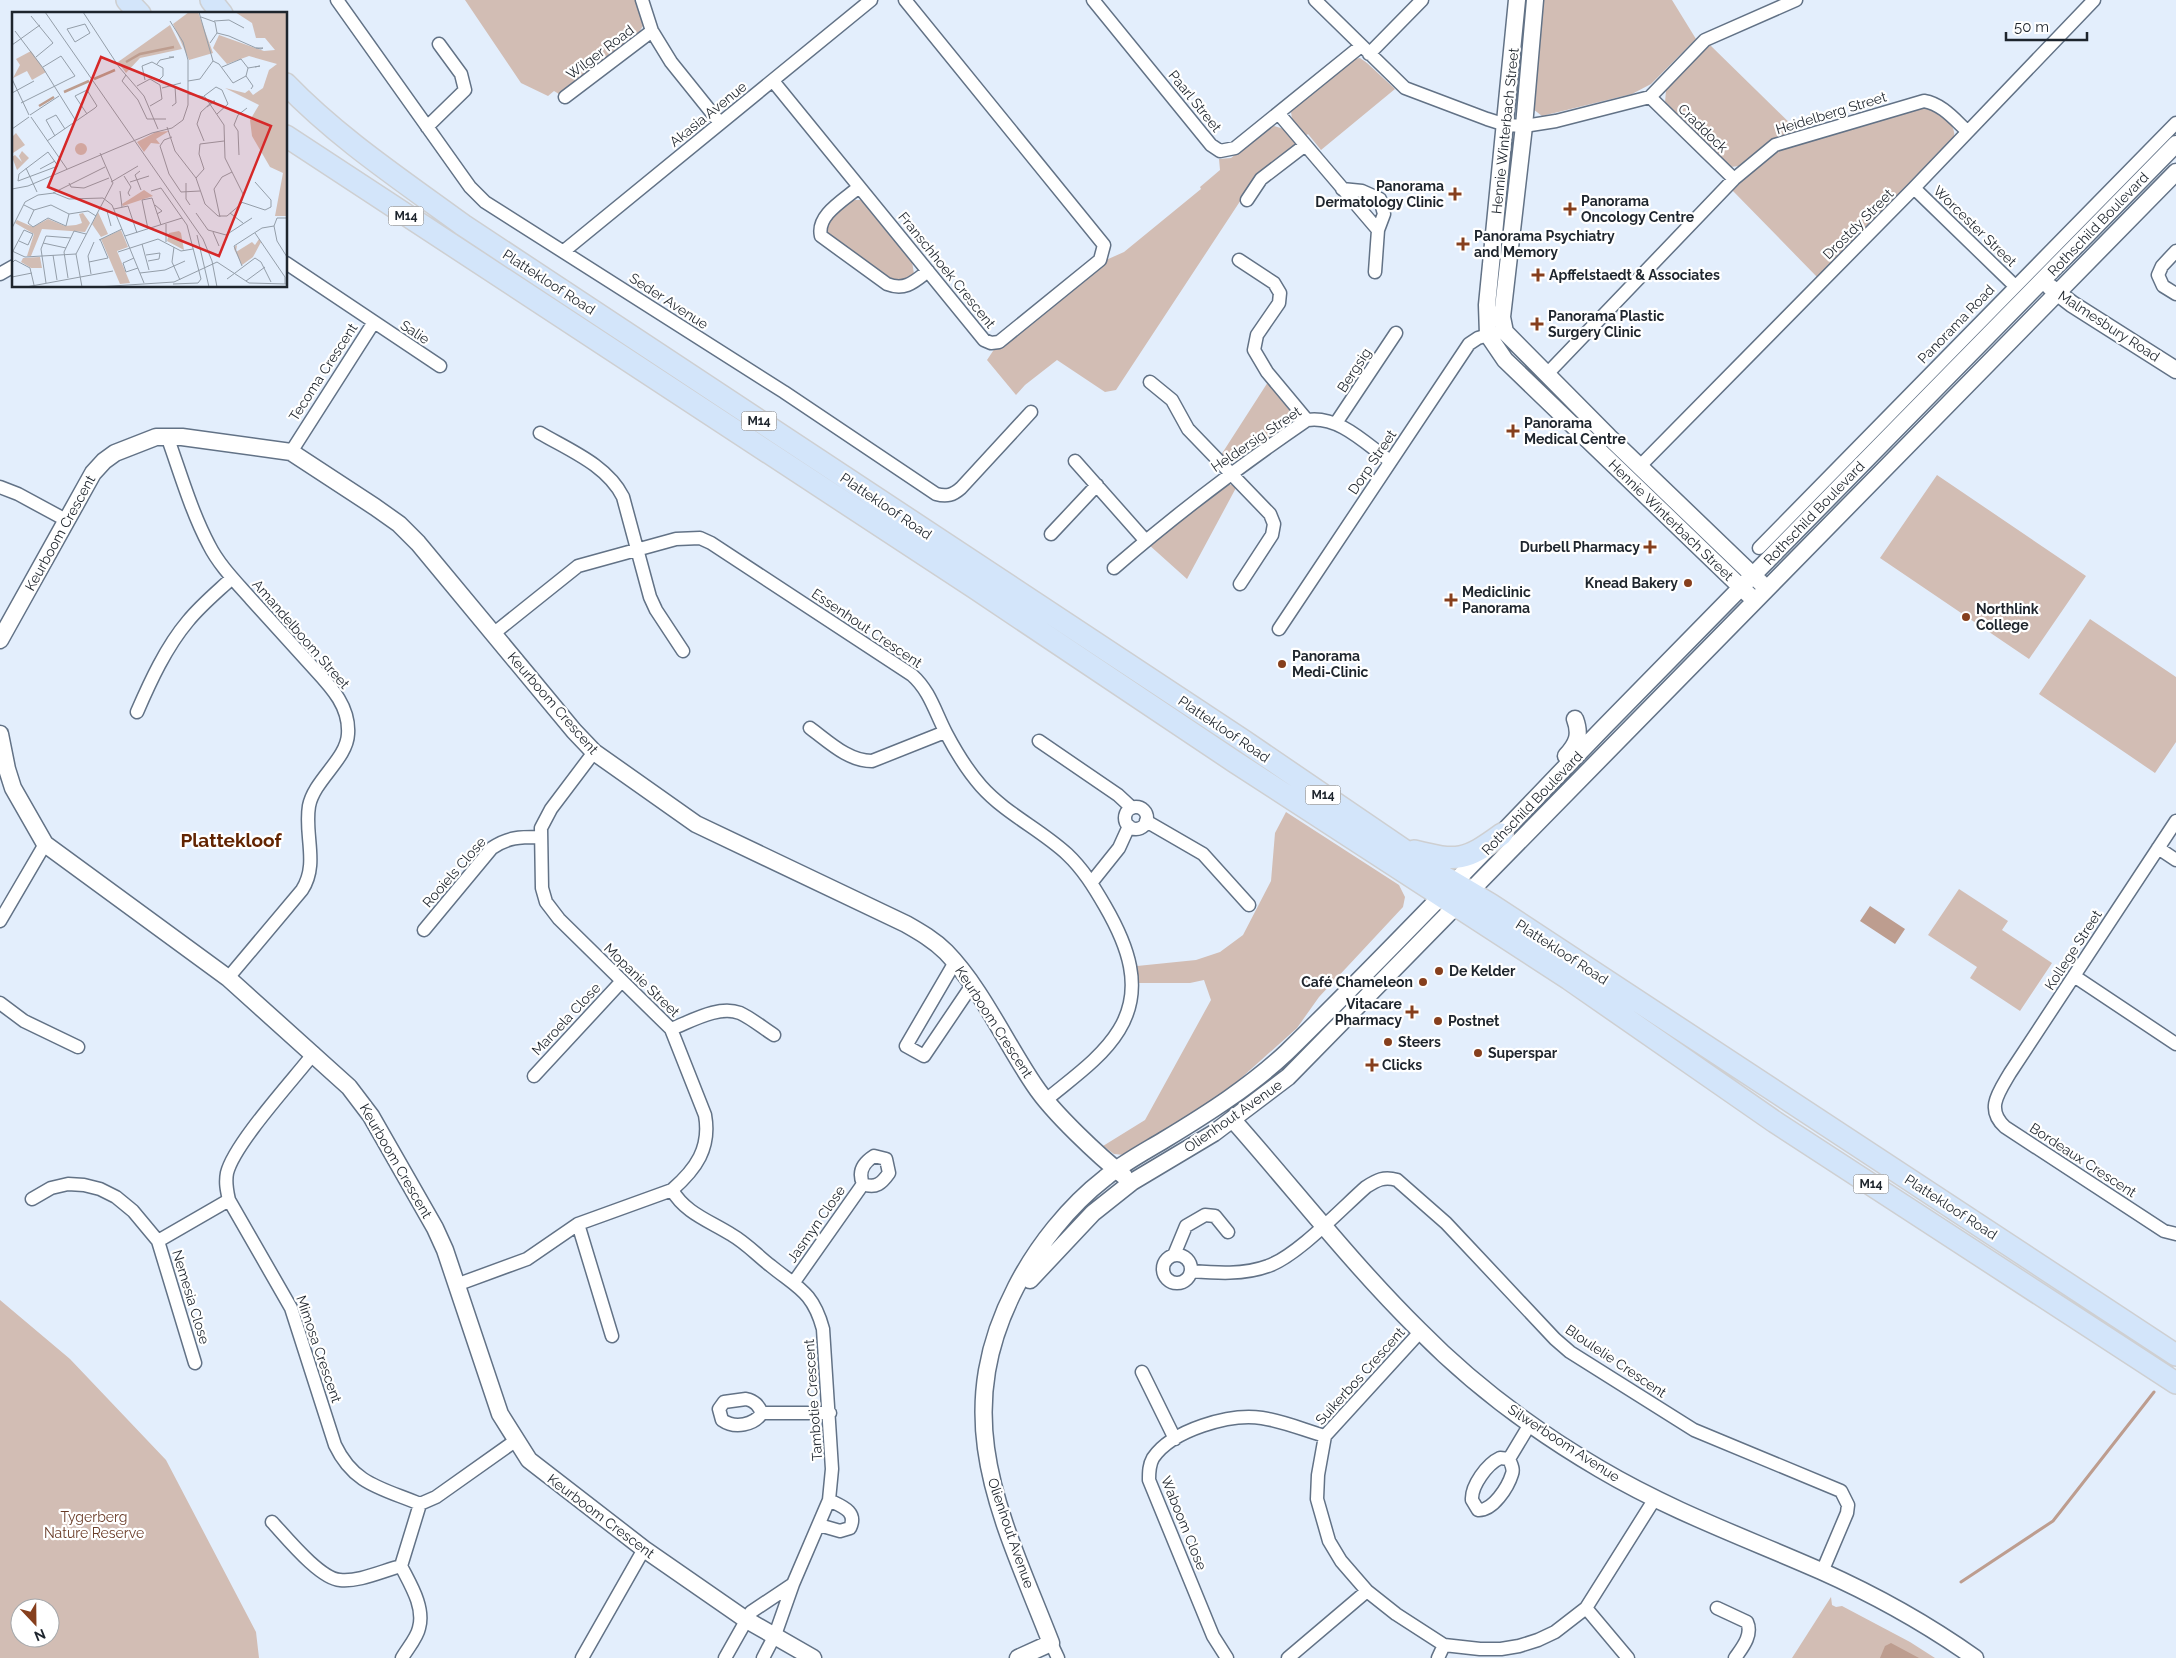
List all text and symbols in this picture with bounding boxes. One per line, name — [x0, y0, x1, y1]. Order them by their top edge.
scale bar — [2006, 10, 2087, 42]
inset map — [12, 12, 288, 288]
text: 50 m — [2014, 18, 2049, 36]
street label: Wilger Road — [563, 22, 637, 82]
street label: Hennie Winterbach Street — [1488, 47, 1522, 215]
street label: Paarl Street — [1165, 67, 1225, 135]
street label: Akasia Avenue — [666, 78, 750, 150]
street label: Heidelberg Street — [1774, 88, 1889, 137]
street label: Craddock — [1675, 100, 1732, 156]
street label: Rothschild Boulevard — [2044, 169, 2152, 279]
place label: Panorama Dermatology Clinic — [1315, 178, 1444, 210]
street label: Worcester Street — [1930, 182, 2020, 270]
street label: Drostdy Street — [1820, 185, 1897, 262]
marker: Panorama Dermatology Clinic — [1448, 187, 1462, 201]
place label: Panorama Oncology Centre — [1581, 193, 1695, 225]
marker: Panorama Oncology Centre — [1563, 202, 1577, 216]
road number: M14 — [388, 207, 424, 226]
street label: Franschhoek Crescent — [895, 209, 999, 331]
place label: Panorama Psychiatry and Memory — [1474, 228, 1615, 260]
marker: Panorama Psychiatry and Memory — [1456, 237, 1470, 251]
street label: Plattekloof Road — [500, 246, 598, 318]
place label: Apffelstaedt & Associates — [1549, 267, 1720, 283]
marker: Apffelstaedt & Associates — [1531, 268, 1545, 282]
street label: Seder Avenue — [627, 270, 711, 332]
street label: Panorama Road — [1914, 281, 1998, 367]
street label: Malmesbury Road — [2055, 287, 2163, 365]
place label: Panorama Plastic Surgery Clinic — [1548, 308, 1664, 340]
street label: Salie — [398, 317, 432, 347]
marker: Panorama Plastic Surgery Clinic — [1530, 317, 1544, 331]
street label: Tecoma Crescent — [285, 320, 361, 424]
street label: Bergsig — [1334, 345, 1374, 395]
street label: Heldersig Street — [1208, 403, 1304, 475]
road number: M14 — [742, 412, 776, 431]
place label: Panorama Medical Centre — [1524, 415, 1626, 447]
marker: Panorama Medical Centre — [1506, 424, 1520, 438]
street label: Dorp Street — [1345, 426, 1400, 497]
street label: Hennie Winterbach Street — [1605, 456, 1737, 584]
street label: Rothschild Boulevard — [1760, 458, 1868, 568]
street label: Plattekloof Road — [837, 470, 935, 542]
street label: Keurboom Crescent — [22, 472, 99, 594]
place label: Durbell Pharmacy — [1520, 539, 1640, 555]
marker: Durbell Pharmacy — [1644, 541, 1656, 553]
place label: Knead Bakery — [1585, 575, 1678, 591]
street label: Amandelboom Street — [249, 576, 353, 692]
marker: Knead Bakery — [1682, 577, 1694, 589]
place label: Mediclinic Panorama — [1462, 584, 1531, 616]
street label: Essenhout Crescent — [809, 585, 925, 671]
marker: Mediclinic Panorama — [1444, 593, 1458, 607]
place label: Northlink College — [1976, 601, 2039, 633]
marker: Northlink College — [1960, 611, 1972, 623]
place label: Panorama Medi-Clinic — [1292, 648, 1368, 680]
street label: Keurboom Crescent — [504, 649, 602, 757]
marker: Panorama Medi-Clinic — [1276, 658, 1288, 670]
street label: Plattekloof Road — [1175, 693, 1273, 765]
street label: Rothschild Boulevard — [1478, 748, 1586, 858]
road number: M14 — [1306, 786, 1340, 804]
district label: Plattekloof — [180, 829, 283, 851]
street label: Rooiels Close — [419, 834, 489, 910]
street label: Kollege Street — [2041, 907, 2105, 993]
street label: Plattekloof Road — [1513, 916, 1611, 988]
street label: Mopanie Street — [601, 940, 683, 1020]
street label: Keurboom Crescent — [952, 963, 1036, 1081]
place label: De Kelder — [1449, 963, 1516, 979]
marker: De Kelder — [1433, 965, 1445, 977]
place label: Café Chameleon — [1301, 974, 1413, 990]
marker: Café Chameleon — [1417, 976, 1429, 988]
street label: Maroela Close — [529, 980, 603, 1058]
place label: Vitacare Pharmacy — [1335, 996, 1403, 1028]
marker: Vitacare Pharmacy — [1406, 1006, 1418, 1018]
place label: Postnet — [1448, 1013, 1500, 1029]
marker: Postnet — [1432, 1015, 1444, 1027]
place label: Steers — [1398, 1034, 1441, 1050]
marker: Steers — [1382, 1036, 1394, 1048]
place label: Superspar — [1488, 1045, 1558, 1061]
marker: Superspar — [1472, 1047, 1484, 1059]
place label: Clicks — [1382, 1057, 1422, 1073]
marker: Clicks — [1366, 1059, 1378, 1071]
street label: Olienhout Avenue — [1181, 1076, 1285, 1156]
street label: Keurboom Crescent — [357, 1101, 435, 1221]
street label: Bordeaux Crescent — [2027, 1120, 2140, 1201]
street label: Plattekloof Road — [1902, 1171, 2000, 1243]
road number: M14 — [1854, 1174, 1888, 1194]
street label: Jasmyn Close — [784, 1183, 848, 1265]
street label: Nemesia Close — [169, 1248, 213, 1346]
street label: Mimosa Crescent — [293, 1293, 345, 1405]
street label: Bloulelie Crescent — [1562, 1321, 1670, 1401]
street label: Suikerbos Crescent — [1312, 1324, 1408, 1428]
street label: Tambotie Crescent — [801, 1338, 825, 1461]
street label: Silwerboom Avenue — [1505, 1401, 1623, 1485]
street label: Keurboom Crescent — [544, 1471, 658, 1562]
street label: Waboom Close — [1158, 1474, 1210, 1572]
street label: Olienhout Avenue — [985, 1476, 1037, 1590]
park label: Tygerberg Nature Reserve — [44, 1509, 144, 1541]
north arrow — [10, 1598, 60, 1648]
text: N — [32, 1626, 48, 1644]

